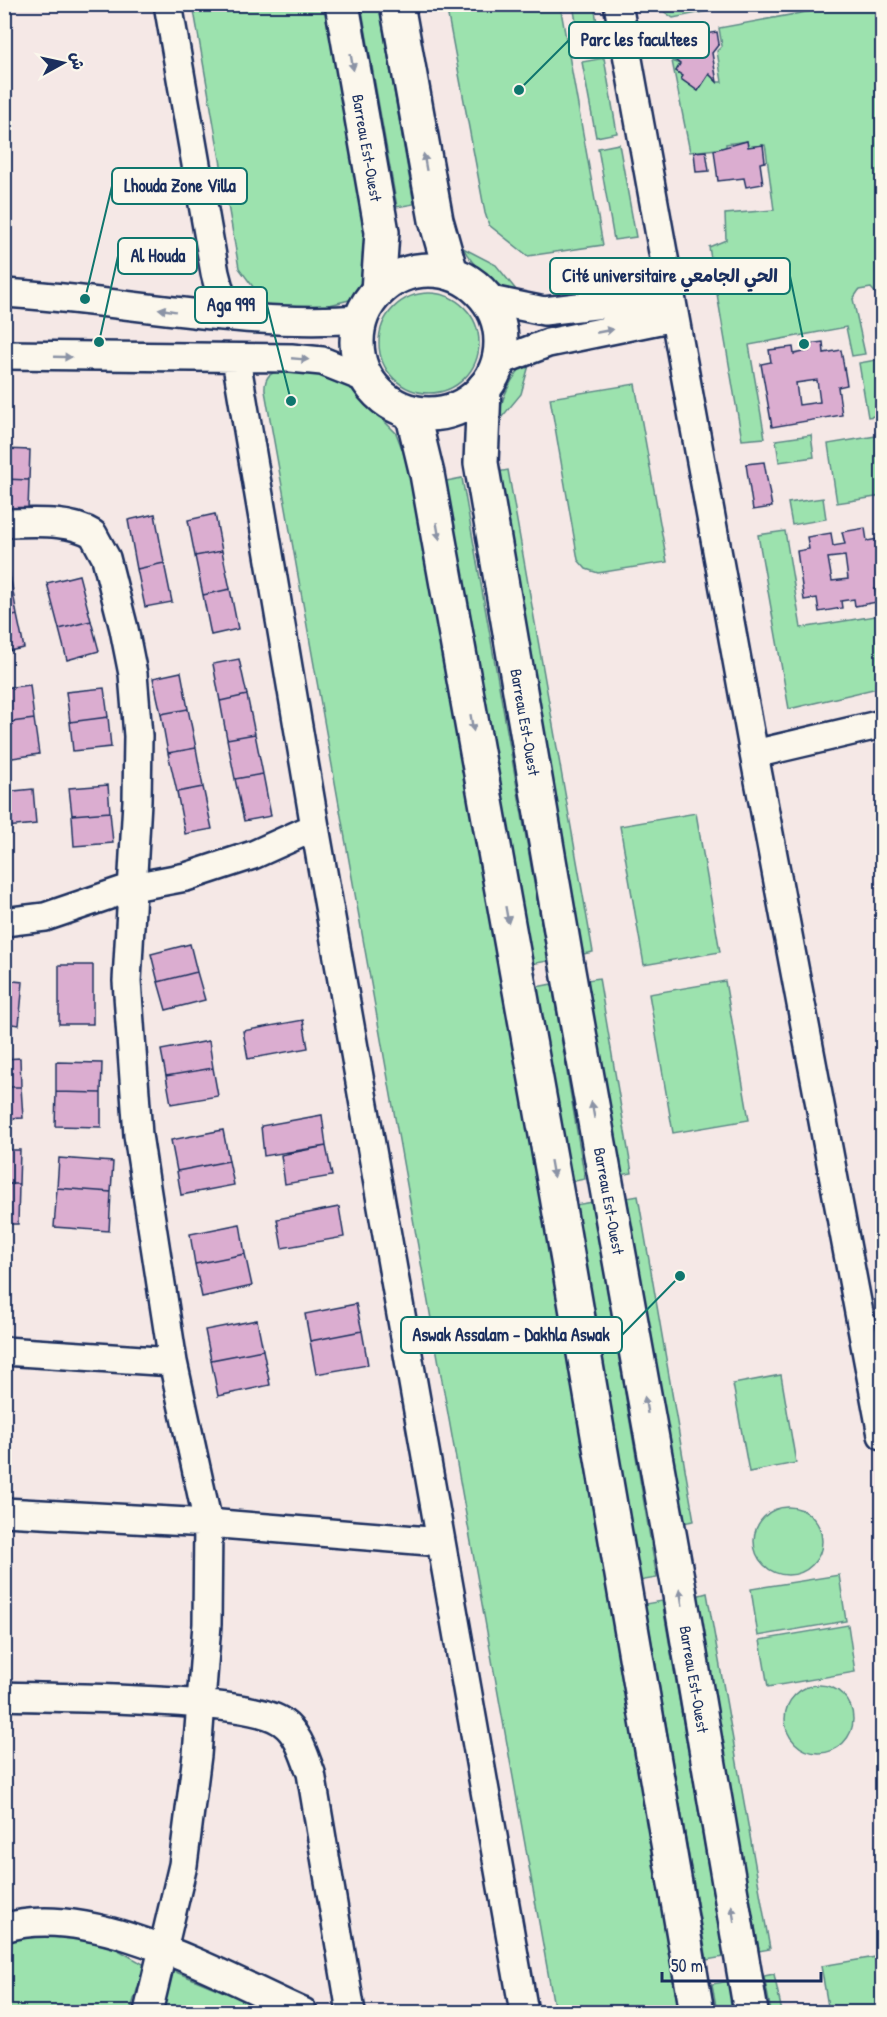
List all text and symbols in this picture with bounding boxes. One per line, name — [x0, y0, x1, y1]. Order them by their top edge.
callout: Parc les facultees — [569, 22, 709, 58]
text: Parc les facultees — [581, 27, 697, 52]
north arrow — [33, 33, 93, 93]
text: ش — [66, 51, 90, 71]
one-way arrow — [348, 53, 357, 72]
street label: Barreau Est-Ouest — [347, 93, 387, 203]
one-way arrow — [421, 152, 430, 171]
callout: Lhouda Zone Villa — [112, 168, 247, 204]
text: Lhouda Zone Villa — [124, 173, 237, 198]
callout: Al Houda — [118, 238, 197, 274]
text: Al Houda — [131, 243, 186, 268]
callout: Cité universitaire الحي الجامعي — [550, 258, 790, 294]
text: Cité universitaire الحي الجامعي — [562, 263, 778, 292]
callout: Aga 999 — [195, 287, 267, 323]
text: Aga 999 — [207, 292, 255, 318]
one-way arrow — [158, 306, 177, 315]
one-way arrow — [596, 326, 615, 335]
one-way arrow — [53, 353, 72, 362]
one-way arrow — [290, 354, 309, 364]
one-way arrow — [434, 522, 443, 541]
street label: Barreau Est-Ouest — [505, 667, 545, 778]
one-way arrow — [468, 714, 477, 733]
one-way arrow — [503, 906, 512, 925]
one-way arrow — [588, 1100, 597, 1119]
street label: Barreau Est-Ouest — [589, 1146, 630, 1256]
one-way arrow — [548, 1160, 557, 1179]
callout: Aswak Assalam - Dakhla Aswak — [401, 1317, 622, 1353]
text: Aswak Assalam - Dakhla Aswak — [412, 1322, 610, 1347]
one-way arrow — [641, 1395, 650, 1414]
one-way arrow — [676, 1587, 685, 1606]
street label: Barreau Est-Ouest — [674, 1624, 714, 1735]
one-way arrow — [729, 1904, 738, 1923]
scale bar — [662, 1945, 821, 1983]
text: 50 m — [671, 1953, 703, 1978]

